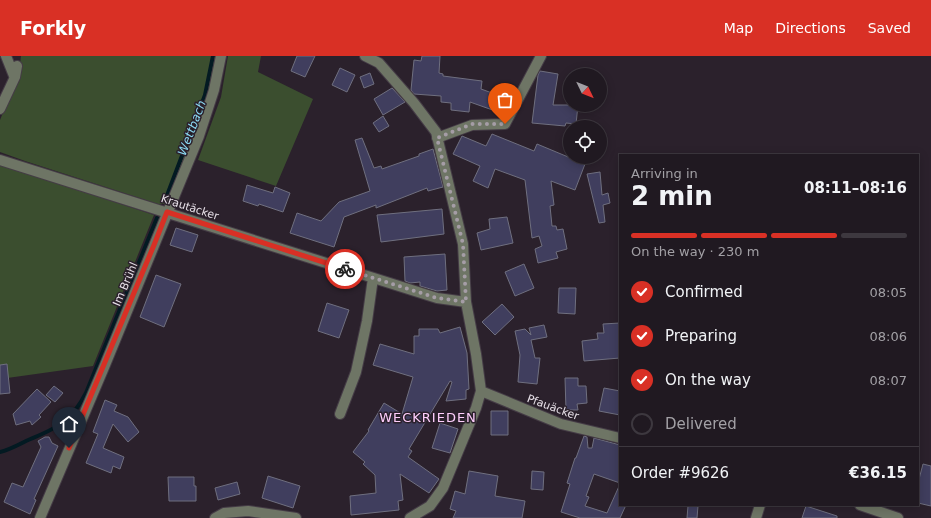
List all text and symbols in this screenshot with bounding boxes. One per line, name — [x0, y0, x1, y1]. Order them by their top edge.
text: Forkly — [20, 17, 86, 39]
text: Map — [724, 20, 753, 36]
text: Directions — [775, 20, 846, 36]
text: Saved — [868, 20, 911, 36]
north arrow — [563, 68, 607, 112]
map controls — [563, 68, 607, 164]
pin — [488, 83, 522, 124]
icon: bag — [494, 89, 516, 111]
water label: Wettbach — [175, 98, 209, 158]
button: locate — [563, 120, 607, 164]
text: Arriving in — [631, 166, 698, 181]
text: 08:11–08:16 — [804, 179, 907, 197]
text: 2 min — [631, 181, 713, 211]
street label: Krautäcker — [159, 192, 221, 223]
text: On the way · 230 m — [631, 244, 759, 259]
courier — [325, 249, 365, 289]
icon: bike — [334, 258, 356, 280]
street label: Im Brühl — [110, 260, 141, 308]
icon: check — [631, 281, 653, 303]
text: Confirmed — [665, 283, 743, 301]
text: 08:05 — [870, 285, 907, 300]
icon: check — [631, 325, 653, 347]
text: Preparing — [665, 327, 737, 345]
text: 08:06 — [870, 329, 907, 344]
icon: check — [631, 369, 653, 391]
text: On the way — [665, 371, 751, 389]
text: 08:07 — [870, 373, 907, 388]
street label: Pfauäcker — [525, 392, 581, 423]
pin — [52, 407, 86, 448]
district label: WECKRIEDEN — [379, 410, 477, 425]
icon: home — [58, 413, 80, 435]
text: Delivered — [665, 415, 737, 433]
text: Order #9626 — [631, 464, 729, 482]
text: €36.15 — [849, 464, 907, 482]

